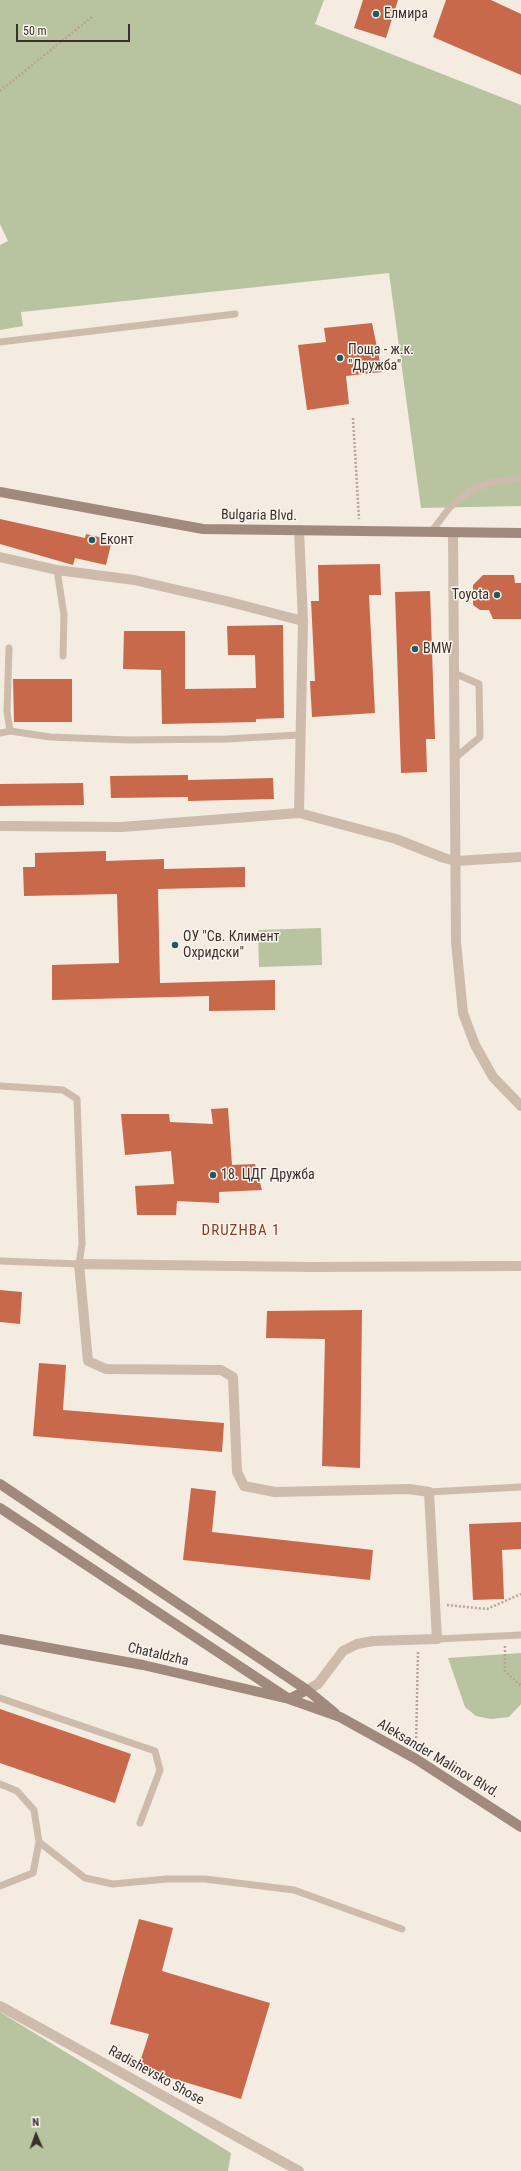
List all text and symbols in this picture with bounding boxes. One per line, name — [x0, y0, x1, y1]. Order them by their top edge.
place label: Елмира — [384, 6, 428, 22]
marker: Елмира — [371, 9, 381, 19]
scale bar — [18, 16, 132, 42]
text: 50 m — [23, 24, 47, 38]
place label: Поща - ж.к. "Дружба" — [348, 342, 414, 374]
marker: Поща - ж.к. "Дружба" — [335, 353, 345, 363]
street label: Bulgaria Blvd. — [221, 507, 297, 525]
place label: Еконт — [100, 532, 134, 548]
marker: Еконт — [87, 535, 97, 545]
place label: Toyota — [452, 587, 489, 603]
marker: Toyota — [492, 590, 502, 600]
place label: BMW — [423, 641, 452, 657]
marker: BMW — [410, 644, 420, 654]
place label: ОУ "Св. Климент Охридски" — [183, 929, 279, 962]
marker: ОУ "Св. Климент Охридски" — [170, 940, 180, 950]
place label: 18. ЦДГ Дружба — [221, 1167, 315, 1183]
marker: 18. ЦДГ Дружба — [208, 1170, 218, 1180]
district label: DRUZHBA 1 — [202, 1222, 280, 1240]
street label: Chataldzha — [126, 1640, 190, 1670]
street label: Aleksander Malinov Blvd. — [374, 1716, 502, 1802]
street label: Radishevsko Shose — [105, 2043, 207, 2109]
north arrow — [16, 2115, 56, 2155]
text: N — [32, 2116, 39, 2129]

